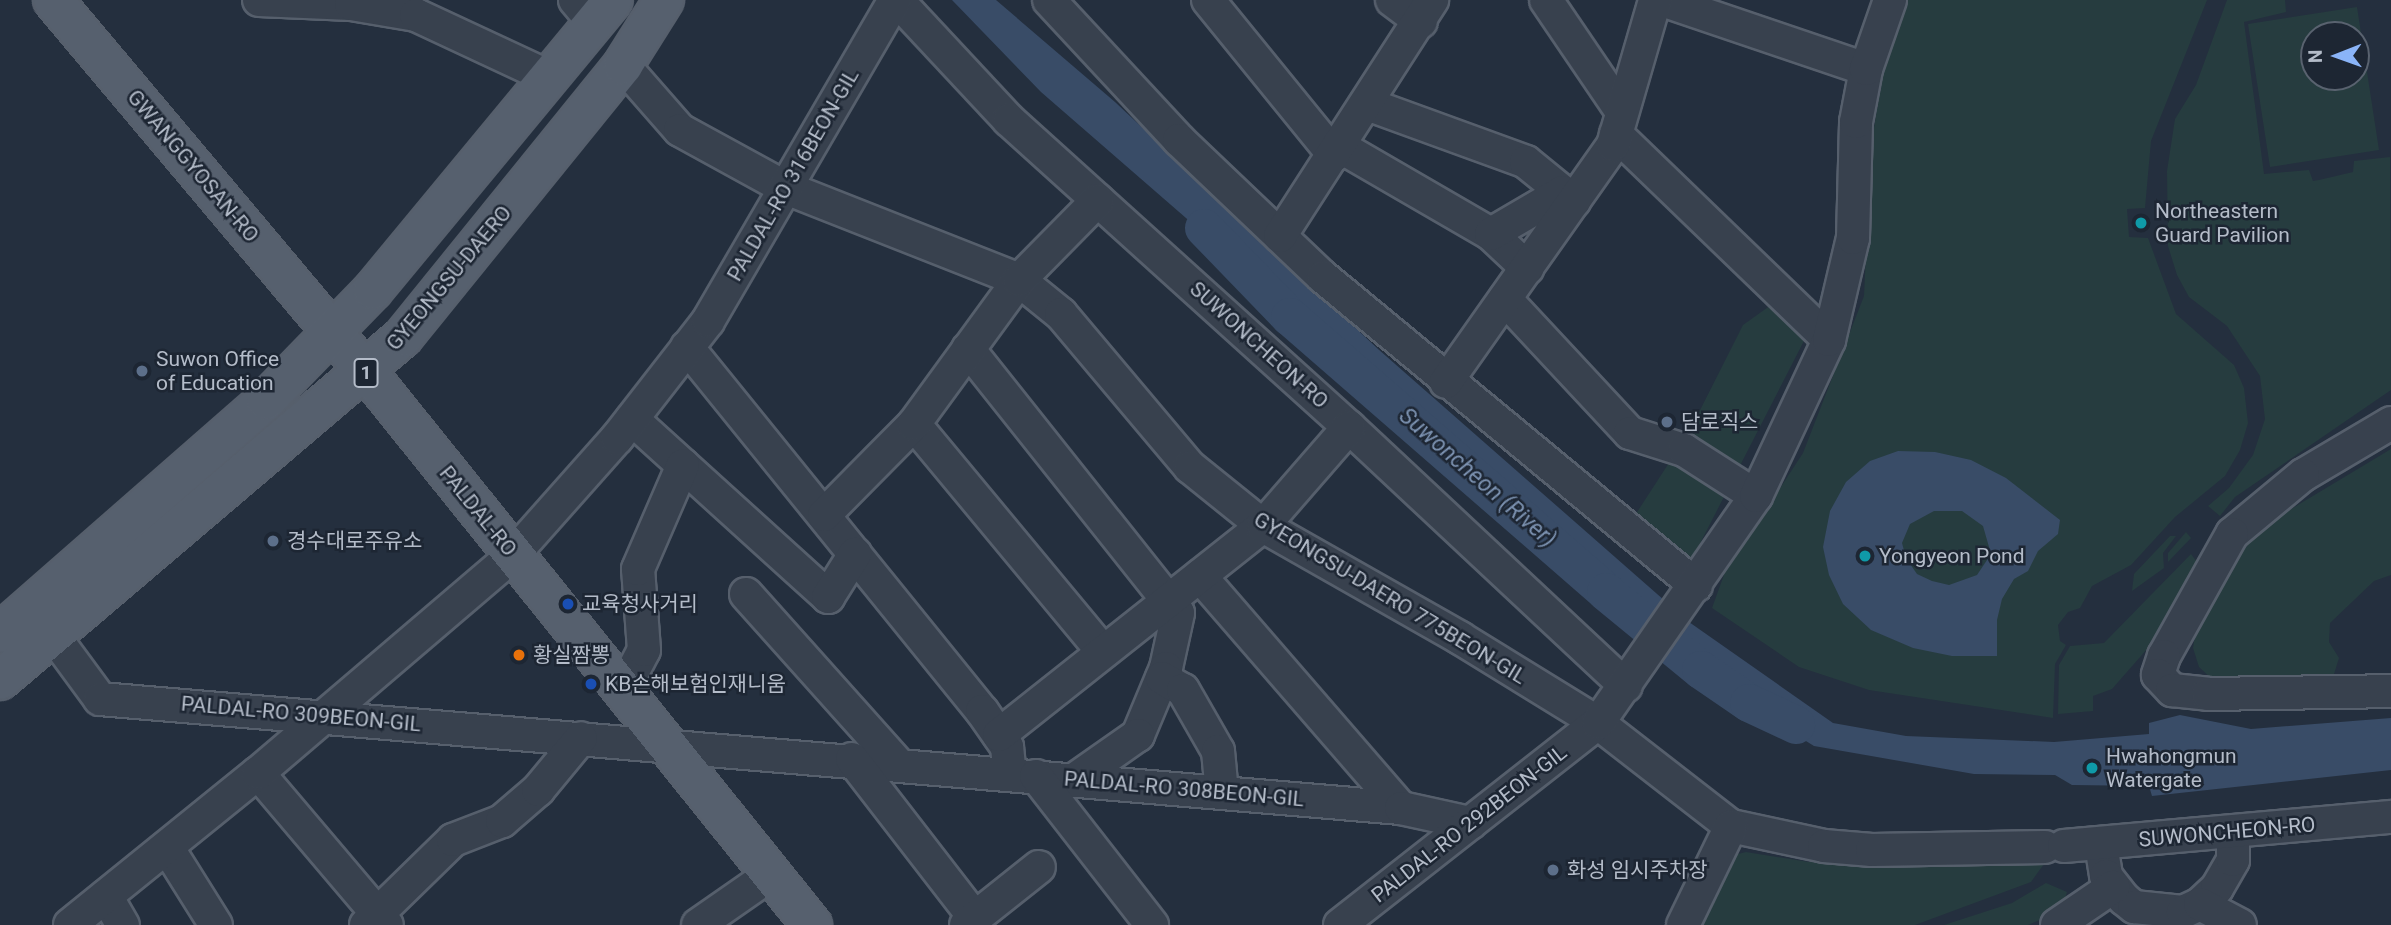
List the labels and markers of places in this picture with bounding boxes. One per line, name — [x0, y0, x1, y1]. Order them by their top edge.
place label: Northeastern Guard Pavilion — [2155, 198, 2290, 248]
marker: Northeastern Guard Pavilion — [2133, 215, 2149, 231]
place label: Suwon Office of Education — [156, 346, 279, 396]
marker: Suwon Office of Education — [134, 363, 150, 379]
place label: 담로직스 — [1681, 409, 1758, 435]
marker: 담로직스 — [1659, 414, 1675, 430]
place label: 경수대로주유소 — [287, 528, 422, 554]
marker: 경수대로주유소 — [265, 533, 281, 549]
place label: Yongyeon Pond — [1879, 543, 2025, 569]
marker: Yongyeon Pond — [1857, 548, 1873, 564]
place label: 교육청사거리 — [582, 591, 698, 617]
marker: 교육청사거리 — [560, 596, 576, 612]
place label: 황실짬뽕 — [533, 642, 610, 668]
marker: 황실짬뽕 — [511, 647, 527, 663]
place label: KB손해보험인재니움 — [605, 671, 786, 697]
marker: KB손해보험인재니움 — [583, 676, 599, 692]
place label: Hwahongmun Watergate — [2106, 743, 2237, 793]
marker: Hwahongmun Watergate — [2084, 760, 2100, 776]
place label: 화성 임시주차장 — [1567, 857, 1707, 883]
marker: 화성 임시주차장 — [1545, 862, 1561, 878]

